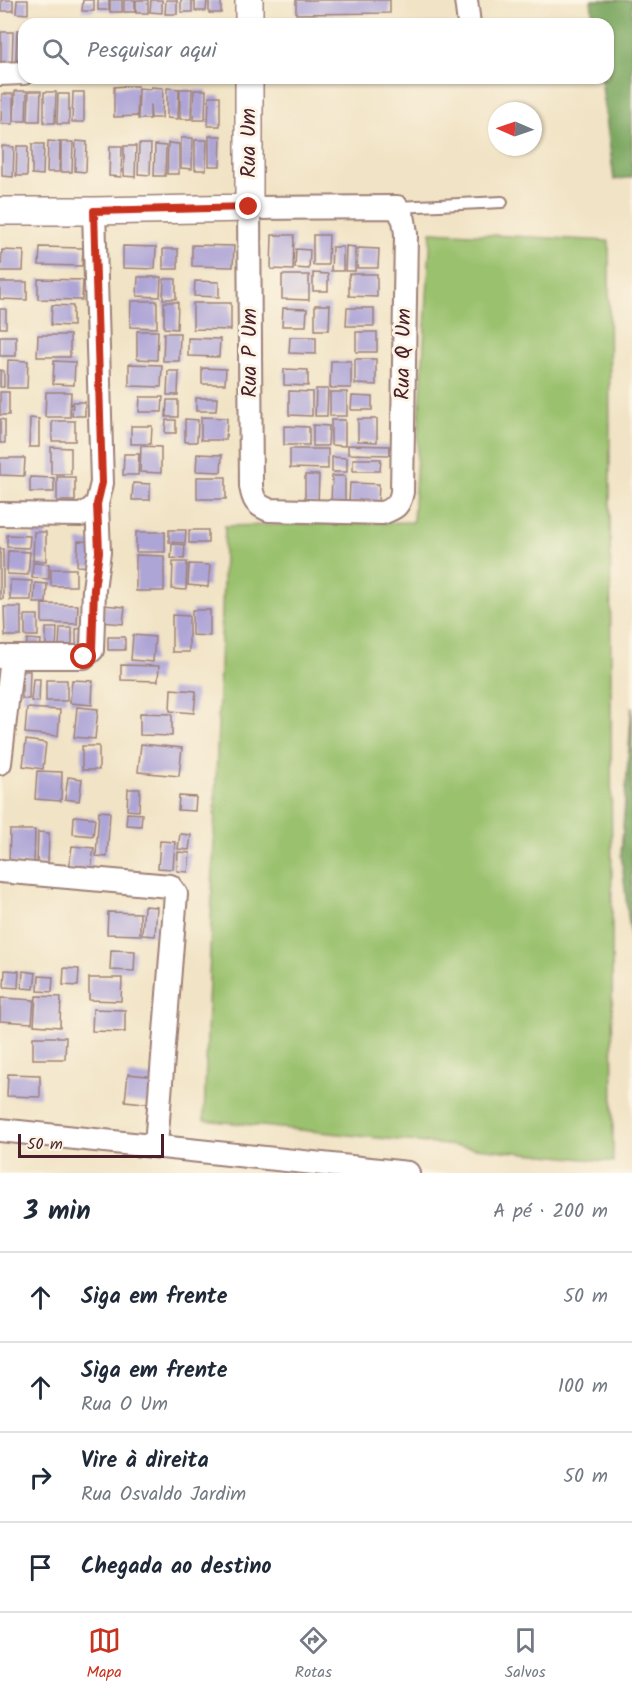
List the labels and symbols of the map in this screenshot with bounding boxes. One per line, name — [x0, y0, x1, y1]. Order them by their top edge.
north arrow — [488, 102, 542, 156]
street label: Rua Um — [233, 108, 266, 178]
route end — [235, 193, 261, 219]
street label: Rua P Um — [234, 308, 267, 398]
street label: Rua Q Um — [387, 308, 421, 400]
route start — [70, 643, 96, 669]
scale bar — [18, 1131, 164, 1158]

